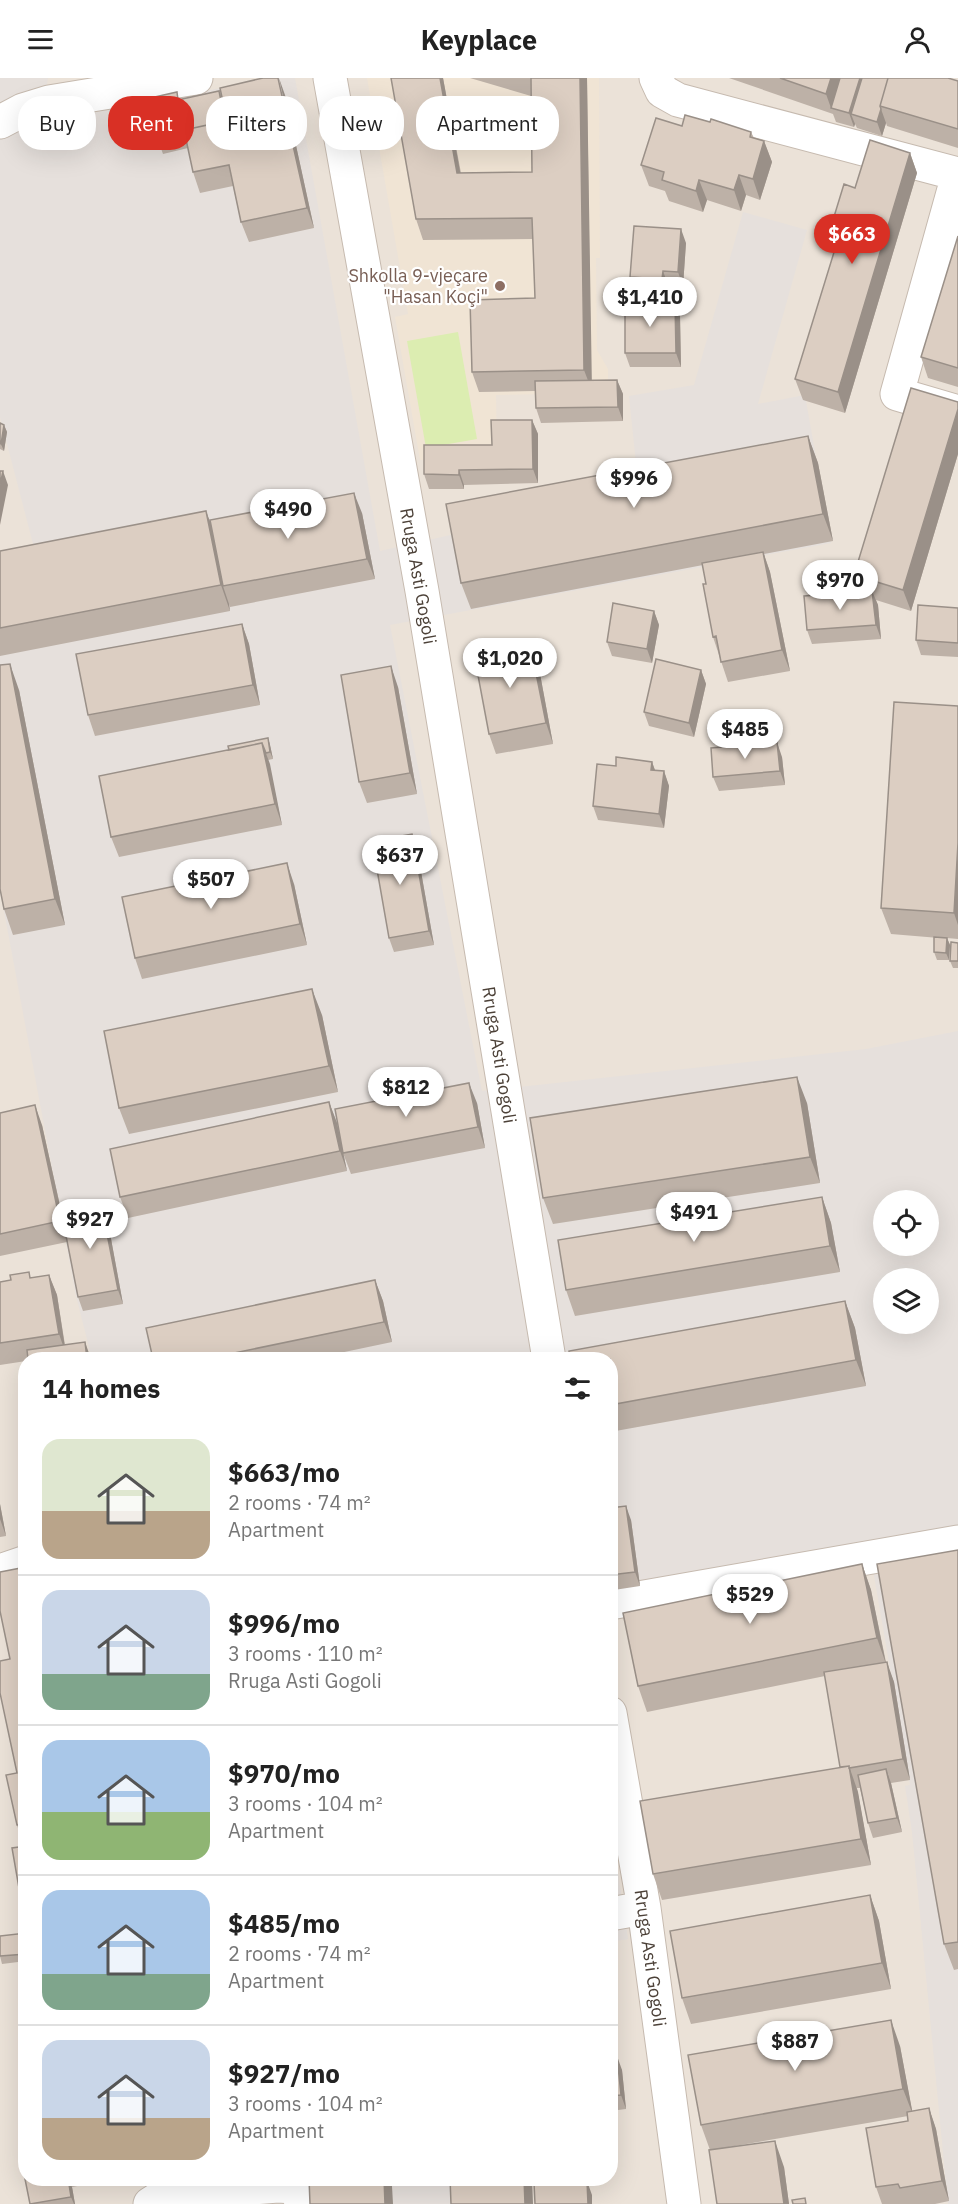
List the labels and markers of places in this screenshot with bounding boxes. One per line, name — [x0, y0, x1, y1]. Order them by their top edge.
pin: $663 — [816, 214, 888, 265]
place label: Shkolla 9-vjeçare "Hasan Koçi" — [348, 264, 488, 308]
pin: $1,410 — [601, 277, 699, 328]
marker: Shkolla 9-vjeçare "Hasan Koçi" — [493, 279, 507, 293]
pin: $996 — [598, 458, 670, 509]
pin: $490 — [252, 489, 324, 540]
pin: $970 — [804, 560, 876, 611]
pin: $1,020 — [461, 638, 559, 689]
pin: $485 — [709, 709, 781, 760]
pin: $637 — [364, 835, 436, 886]
pin: $507 — [175, 859, 247, 910]
pin: $812 — [370, 1067, 442, 1118]
pin: $491 — [658, 1192, 730, 1243]
pin: $927 — [54, 1199, 126, 1250]
pin: $529 — [714, 1574, 786, 1625]
pin: $887 — [759, 2021, 831, 2072]

